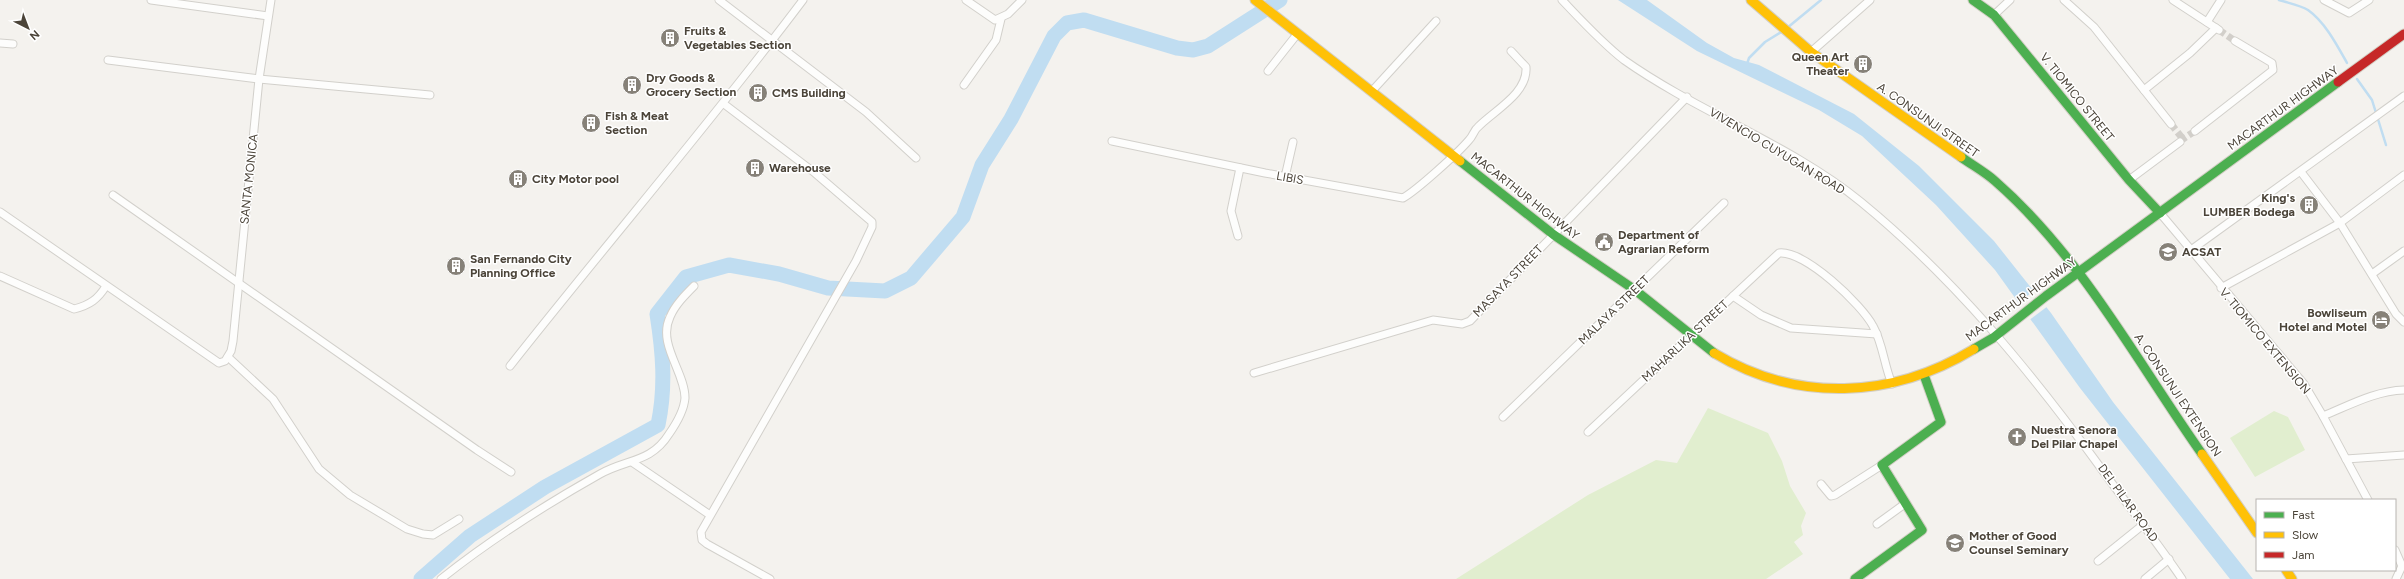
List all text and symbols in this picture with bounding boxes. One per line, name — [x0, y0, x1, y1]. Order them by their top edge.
north arrow — [8, 8, 48, 48]
place label: Fruits & Vegetables Section — [684, 24, 791, 52]
text: N — [27, 27, 42, 43]
building icon: Fruits & Vegetables Section — [659, 27, 681, 49]
place label: Queen Art Theater — [1792, 50, 1849, 78]
street label: V. TIOMICO STREET — [2037, 50, 2117, 144]
building icon: Queen Art Theater — [1852, 53, 1874, 75]
street label: MACARTHUR HIGHWAY — [2225, 63, 2342, 153]
place label: Dry Goods & Grocery Section — [646, 71, 736, 99]
building icon: Dry Goods & Grocery Section — [621, 74, 643, 96]
street label: A. CONSUNJI STREET — [1875, 80, 1982, 161]
building icon: CMS Building — [747, 82, 769, 104]
place label: CMS Building — [772, 86, 846, 100]
street label: VIVENCIO CUYUGAN ROAD — [1707, 105, 1847, 197]
place label: Fish & Meat Section — [605, 109, 669, 137]
building icon: Fish & Meat Section — [580, 112, 602, 134]
street label: SANTA MONICA — [237, 133, 261, 225]
street label: MACARTHUR HIGHWAY — [1468, 149, 1583, 243]
building icon: Warehouse — [744, 157, 766, 179]
place label: Warehouse — [769, 161, 831, 175]
building icon: City Motor pool — [507, 168, 529, 190]
street label: LIBIS — [1275, 169, 1305, 187]
place label: City Motor pool — [532, 172, 619, 186]
place label: King's LUMBER Bodega — [2203, 191, 2295, 219]
building icon: King's LUMBER Bodega — [2298, 194, 2320, 216]
place label: Department of Agrarian Reform — [1618, 228, 1709, 256]
public building icon: Department of Agrarian Reform — [1593, 231, 1615, 253]
school or university icon: ACSAT — [2157, 241, 2179, 263]
street label: MASAYA STREET — [1470, 242, 1546, 320]
place label: ACSAT — [2182, 245, 2221, 259]
place label: San Fernando City Planning Office — [470, 252, 572, 280]
street label: MACARTHUR HIGHWAY — [1963, 254, 2080, 344]
building icon: San Fernando City Planning Office — [445, 255, 467, 277]
street label: MALAYA STREET — [1576, 272, 1653, 347]
street label: V. TIOMICO EXTENSION — [2217, 285, 2313, 397]
street label: MAHARLIKA STREET — [1639, 297, 1731, 385]
place label: Bowliseum Hotel and Motel — [2279, 306, 2367, 334]
hotel icon: Bowliseum Hotel and Motel — [2370, 309, 2392, 331]
street label: A. CONSUNJI EXTENSION — [2132, 331, 2224, 459]
place label: Nuestra Senora Del Pilar Chapel — [2031, 423, 2118, 451]
church icon: Nuestra Senora Del Pilar Chapel — [2006, 426, 2028, 448]
street label: DEL PILAR ROAD — [2095, 461, 2161, 545]
legend — [2256, 499, 2396, 571]
text: Fast — [2292, 508, 2315, 522]
text: Slow — [2292, 528, 2319, 542]
place label: Mother of Good Counsel Seminary — [1969, 529, 2069, 557]
school or university icon: Mother of Good Counsel Seminary — [1944, 532, 1966, 554]
text: Jam — [2292, 548, 2315, 562]

